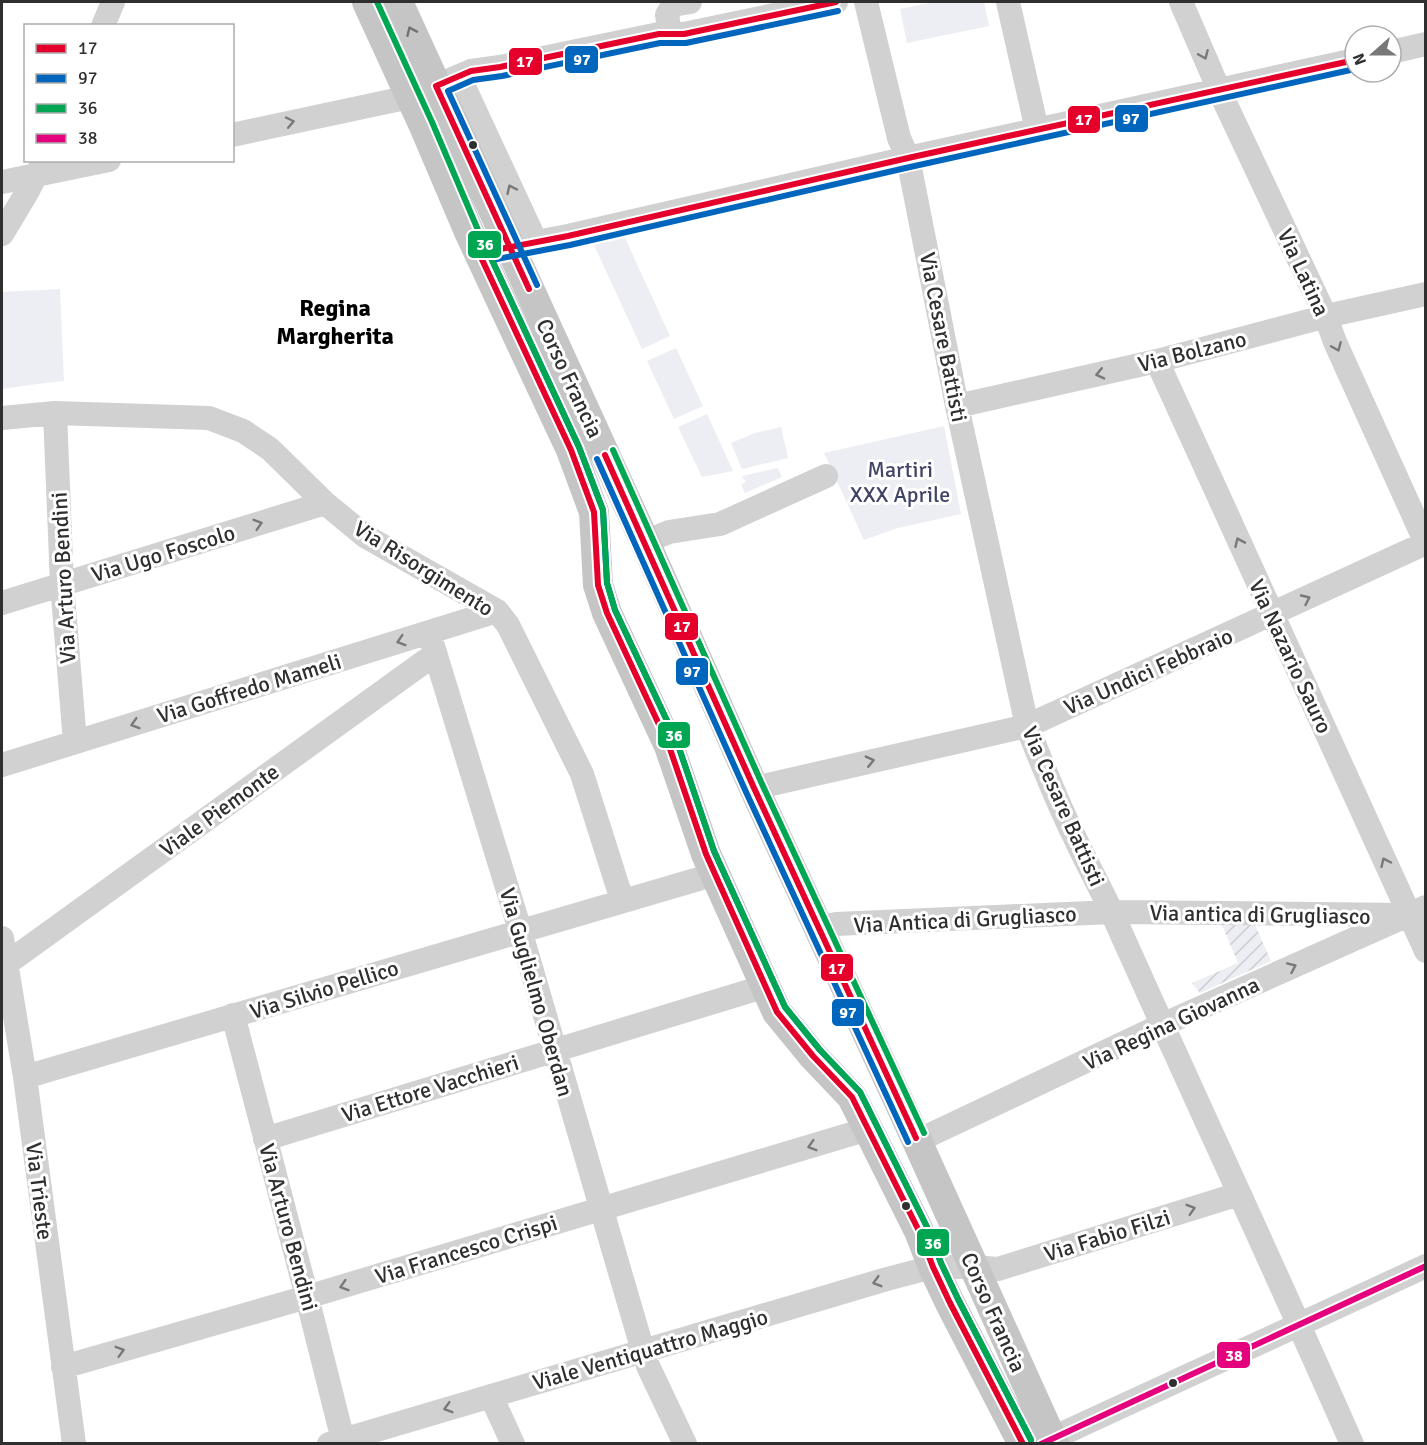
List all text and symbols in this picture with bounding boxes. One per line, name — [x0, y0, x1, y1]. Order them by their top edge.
legend — [24, 24, 234, 162]
north arrow — [1343, 24, 1403, 84]
one-way arrow — [406, 26, 418, 37]
text: 17 — [78, 37, 97, 59]
line badge: 97 — [564, 45, 599, 74]
line badge: 17 — [508, 47, 543, 76]
one-way arrow — [1197, 49, 1209, 60]
text: 97 — [573, 50, 591, 70]
text: N — [1349, 50, 1371, 68]
text: 17 — [516, 52, 534, 72]
text: 97 — [78, 67, 97, 89]
text: 36 — [78, 97, 97, 119]
line badge: 97 — [1114, 104, 1149, 133]
line badge: 17 — [1067, 105, 1101, 134]
text: 97 — [1122, 109, 1140, 129]
text: 17 — [1075, 110, 1093, 130]
one-way arrow — [284, 117, 294, 130]
text: 38 — [78, 127, 97, 149]
unlabelled marker — [467, 139, 479, 151]
one-way arrow — [507, 184, 519, 195]
street label: Via Latina — [1271, 224, 1336, 320]
line badge: 36 — [467, 230, 502, 259]
text: 36 — [476, 235, 494, 255]
street label: Via Cesare Battisti — [914, 250, 973, 424]
district label: Regina Margherita — [276, 293, 394, 351]
street label: Corso Francia — [530, 314, 609, 442]
street label: Via Bolzano — [1135, 325, 1249, 378]
one-way arrow — [1330, 341, 1342, 352]
one-way arrow — [1095, 366, 1105, 379]
park label: Martiri XXX Aprile — [850, 456, 950, 508]
street label: Via Arturo Bendini — [46, 491, 81, 665]
street label: Via Risorgimento — [349, 515, 499, 622]
street label: Via Ugo Foscolo — [88, 519, 238, 588]
one-way arrow — [252, 519, 263, 531]
one-way arrow — [1234, 538, 1246, 549]
street label: Via Nazario Sauro — [1243, 575, 1338, 738]
one-way arrow — [1300, 594, 1311, 606]
line badge: 17 — [664, 612, 699, 641]
text: 17 — [673, 617, 691, 637]
street label: Via Undici Febbraio — [1060, 622, 1237, 721]
one-way arrow — [397, 634, 407, 647]
street label: Via Goffredo Mameli — [154, 648, 344, 729]
line badge: 97 — [675, 657, 709, 686]
text: 97 — [683, 662, 701, 682]
one-way arrow — [130, 717, 141, 729]
line badge: 36 — [657, 721, 691, 749]
street label: Via Cesare Battisti — [1016, 722, 1111, 890]
text: 36 — [665, 726, 683, 746]
one-way arrow — [865, 756, 875, 769]
street label: Viale Piemonte — [154, 758, 284, 863]
one-way arrow — [1380, 857, 1392, 868]
street label: Via Guglielmo Oberdan — [494, 885, 579, 1100]
street label: Via antica di Grugliasco — [1149, 899, 1371, 930]
street label: Via Antica di Grugliasco — [853, 900, 1077, 939]
line badge: 17 — [820, 953, 854, 982]
street label: Via Silvio Pellico — [247, 954, 402, 1025]
text: 17 — [828, 959, 846, 979]
one-way arrow — [1286, 963, 1297, 975]
street label: Via Regina Giovanna — [1079, 971, 1264, 1076]
line badge: 97 — [831, 998, 865, 1027]
text: 97 — [839, 1003, 857, 1023]
street label: Via Ettore Vacchieri — [338, 1049, 522, 1128]
one-way arrow — [807, 1139, 818, 1151]
street label: Via Trieste — [20, 1141, 59, 1241]
street label: Via Arturo Bendini — [253, 1141, 324, 1314]
unlabelled marker — [900, 1200, 912, 1212]
street label: Via Fabio Filzi — [1041, 1204, 1173, 1267]
one-way arrow — [1185, 1204, 1196, 1216]
street label: Via Francesco Crispi — [372, 1209, 561, 1290]
line badge: 36 — [916, 1228, 950, 1257]
text: 36 — [924, 1234, 942, 1254]
street label: Corso Francia — [955, 1248, 1032, 1376]
one-way arrow — [872, 1275, 883, 1287]
one-way arrow — [339, 1279, 350, 1291]
street label: Viale Ventiquattro Maggio — [529, 1303, 771, 1396]
line badge: 38 — [1216, 1341, 1251, 1369]
one-way arrow — [114, 1346, 124, 1358]
text: 38 — [1225, 1346, 1243, 1366]
unlabelled marker — [1167, 1377, 1179, 1389]
one-way arrow — [443, 1401, 454, 1413]

